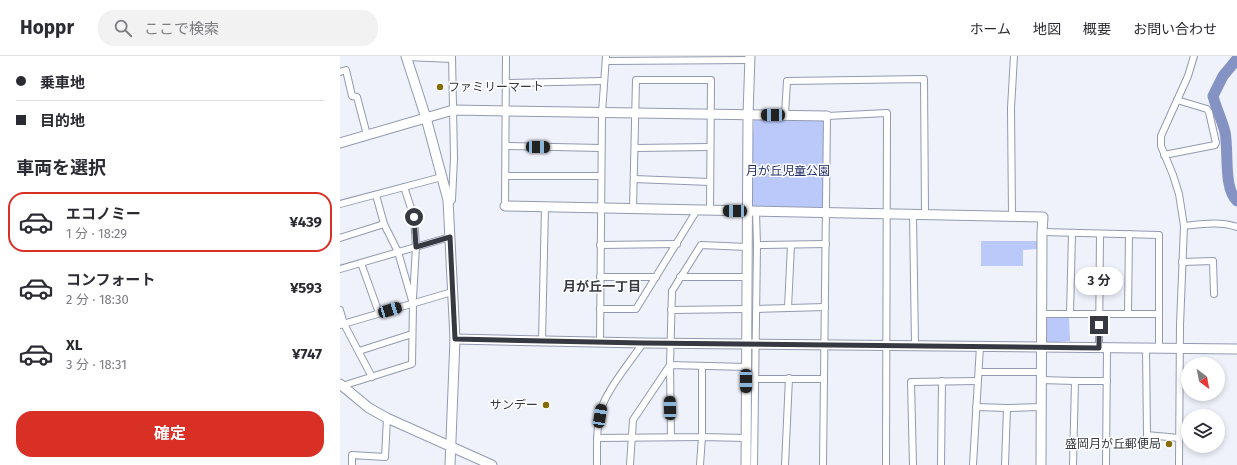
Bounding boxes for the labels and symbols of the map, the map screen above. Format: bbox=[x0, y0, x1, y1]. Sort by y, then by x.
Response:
place label: ファミリーマート bbox=[448, 80, 544, 94]
marker: ファミリーマート bbox=[435, 82, 445, 92]
car bbox=[761, 109, 785, 121]
car bbox=[526, 141, 550, 153]
park label: 月が丘児童公園 bbox=[746, 164, 830, 178]
car bbox=[723, 205, 747, 217]
route start bbox=[405, 208, 423, 226]
callout: 3 分 bbox=[1075, 267, 1123, 295]
district label: 月が丘一丁目 bbox=[563, 279, 641, 294]
car bbox=[377, 301, 403, 319]
route end bbox=[1090, 316, 1108, 334]
north arrow bbox=[1181, 357, 1225, 401]
car bbox=[740, 369, 752, 393]
car bbox=[664, 396, 676, 420]
place label: サンデー bbox=[490, 398, 538, 412]
marker: サンデー bbox=[541, 400, 551, 410]
car bbox=[592, 403, 608, 429]
place label: 盛岡月が丘郵便局 bbox=[1065, 437, 1161, 451]
marker: 盛岡月が丘郵便局 bbox=[1164, 439, 1174, 449]

